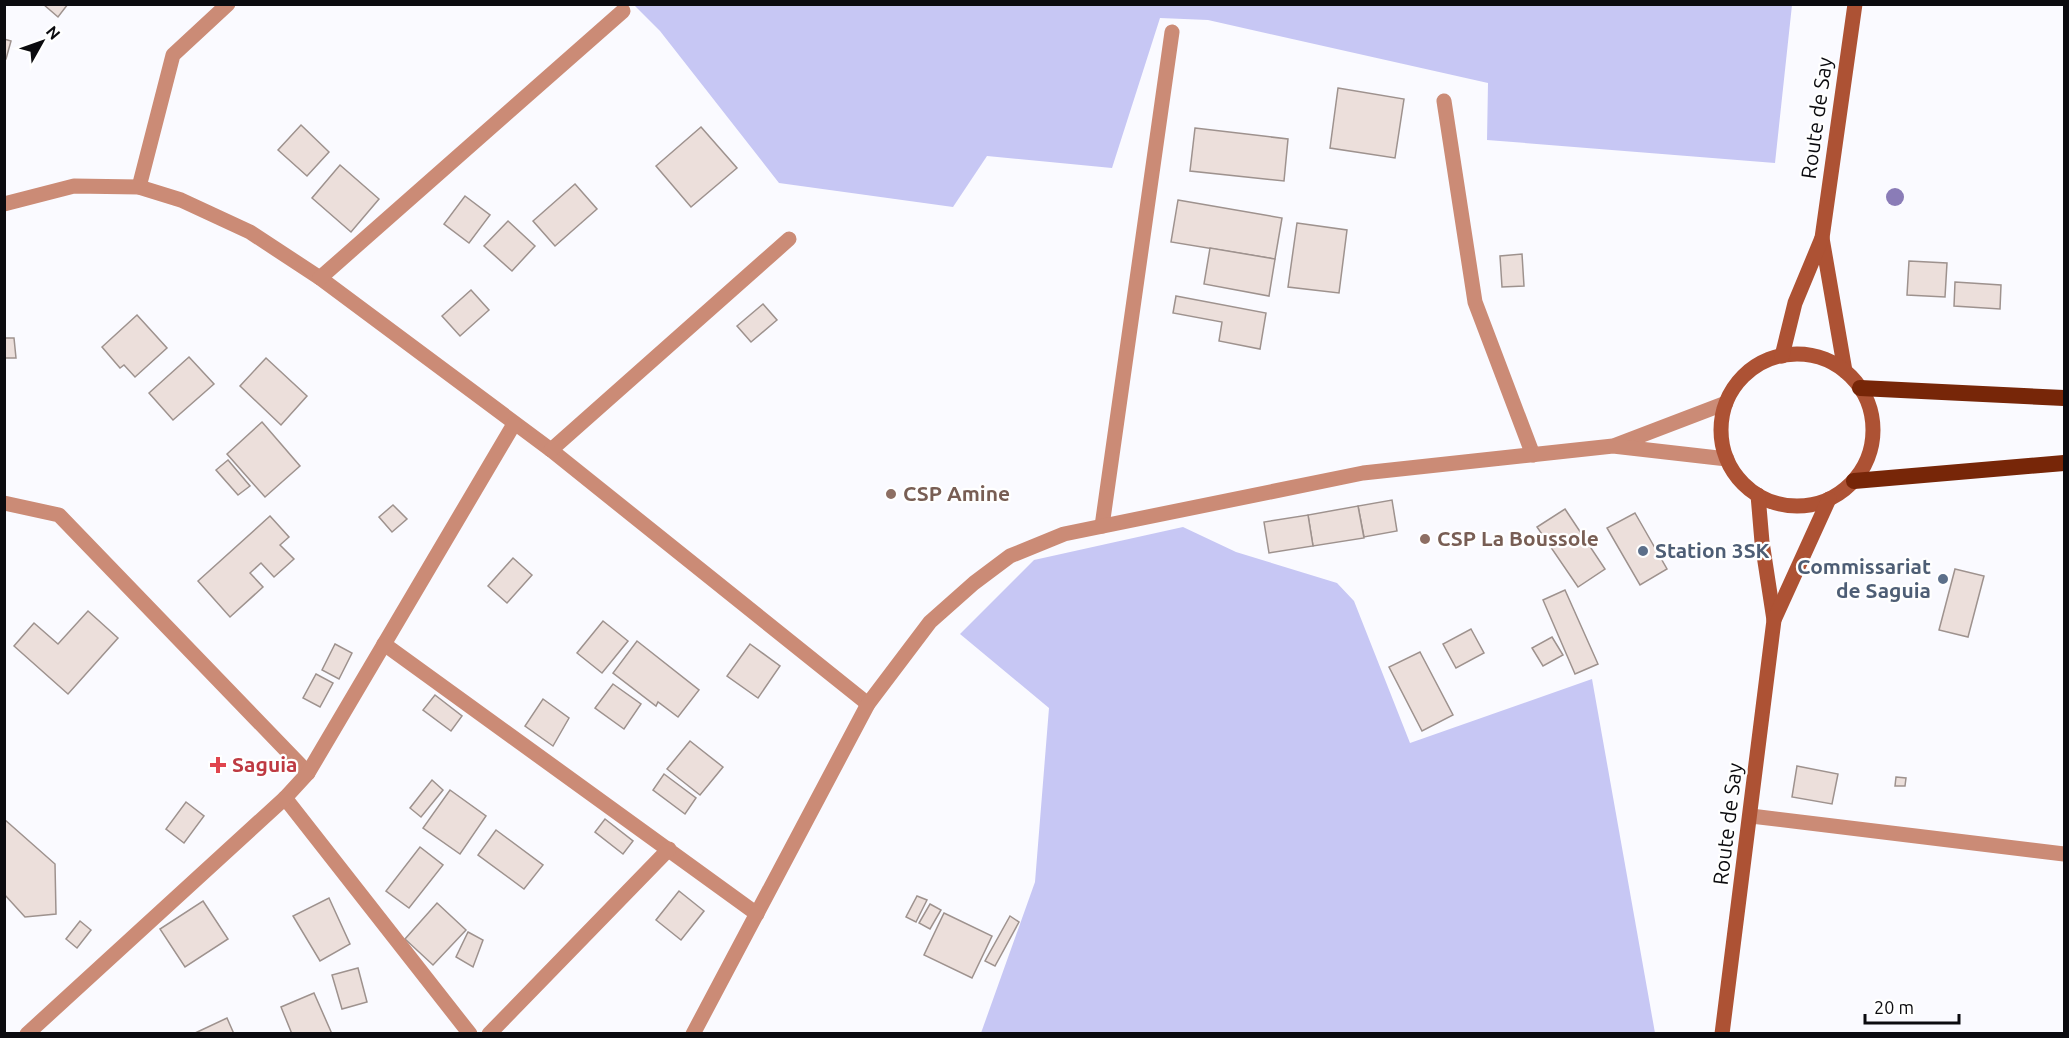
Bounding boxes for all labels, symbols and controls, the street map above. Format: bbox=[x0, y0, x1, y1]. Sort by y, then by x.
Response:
north arrow bbox=[12, 12, 72, 72]
text: N bbox=[43, 22, 64, 43]
street label: Route de Say bbox=[1796, 56, 1836, 180]
place label: CSP Amine bbox=[903, 481, 1010, 505]
marker: CSP Amine bbox=[884, 487, 898, 501]
place label: CSP La Boussole bbox=[1437, 526, 1599, 550]
marker: CSP La Boussole bbox=[1418, 532, 1432, 546]
place label: Station 3SK bbox=[1655, 538, 1770, 562]
marker: Station 3SK bbox=[1636, 544, 1650, 558]
place label: Commissariat de Saguia bbox=[1797, 554, 1931, 602]
marker: Commissariat de Saguia bbox=[1936, 572, 1950, 586]
place label: Saguia bbox=[232, 752, 297, 776]
marker: Saguia bbox=[209, 756, 227, 774]
street label: Route de Say bbox=[1708, 762, 1746, 886]
scale bar bbox=[1865, 987, 1960, 1025]
text: 20 m bbox=[1874, 997, 1914, 1017]

